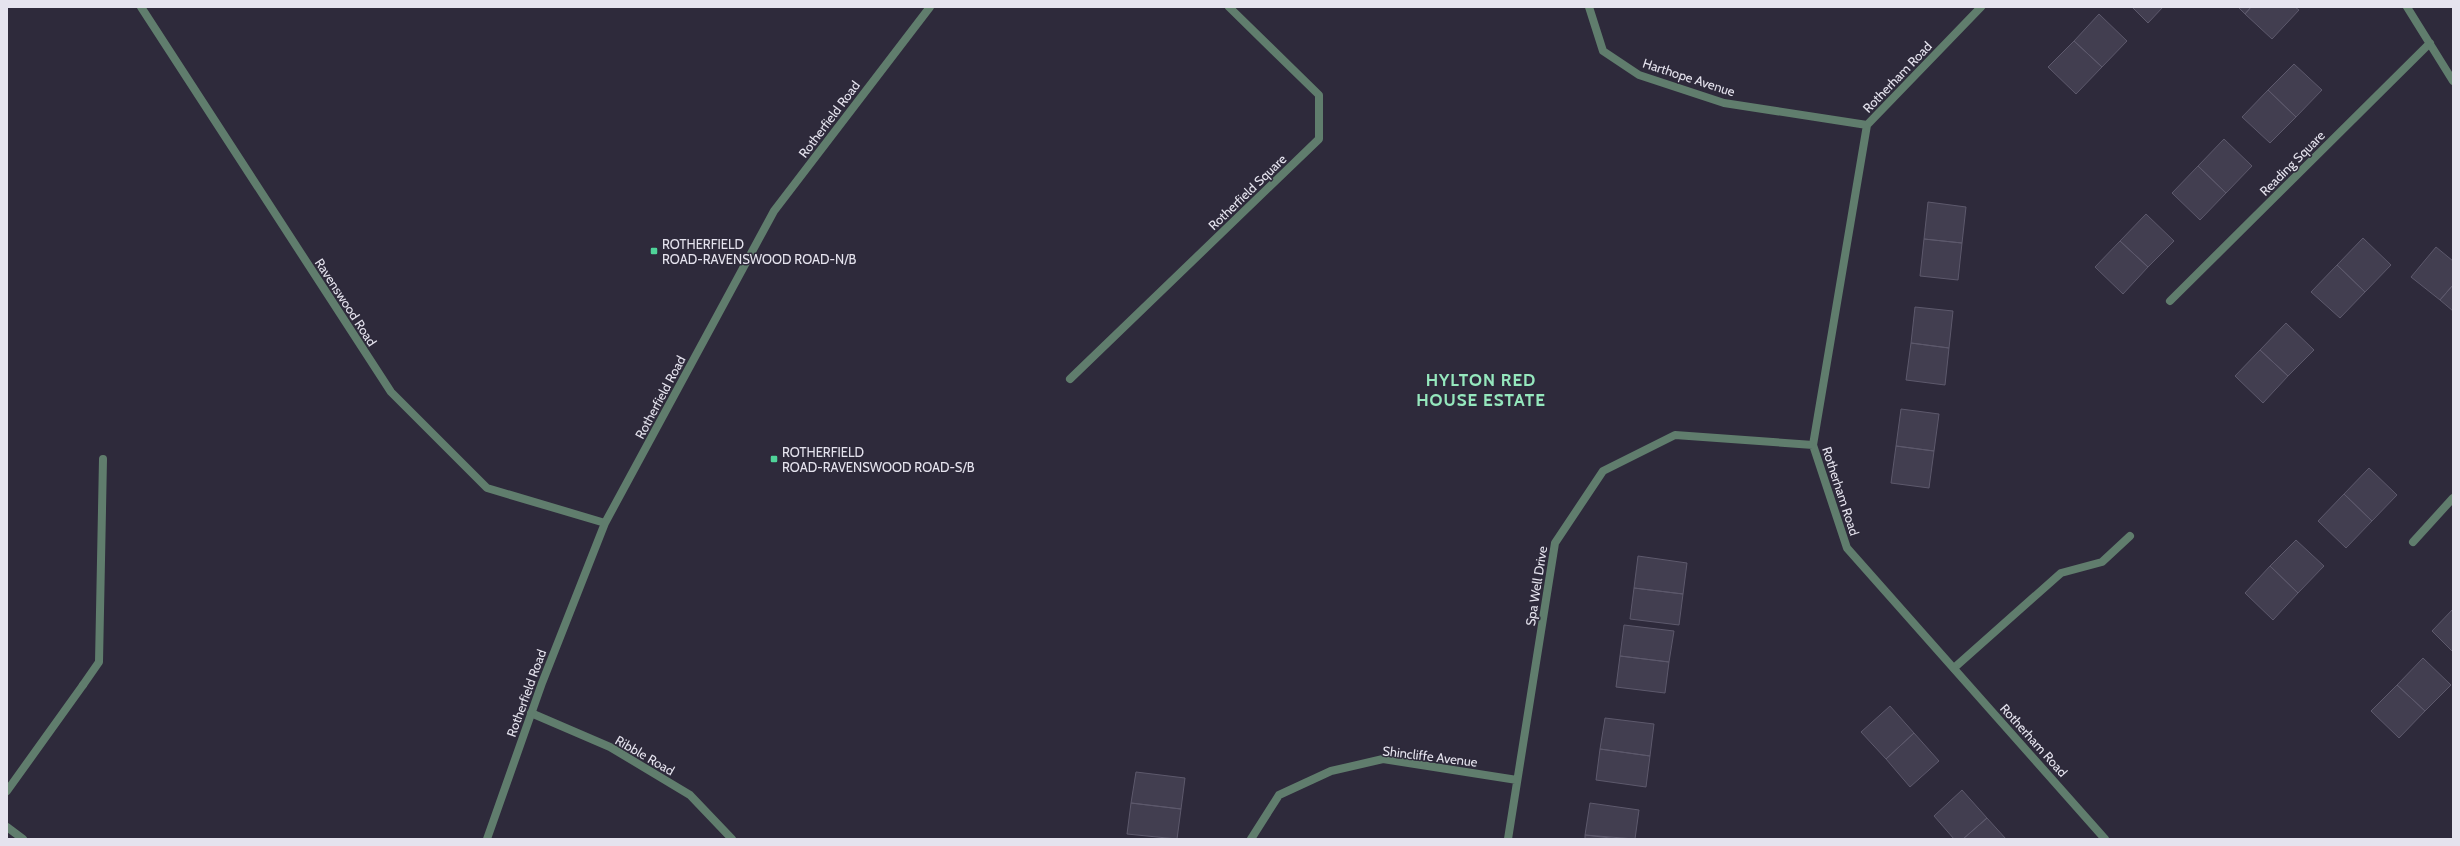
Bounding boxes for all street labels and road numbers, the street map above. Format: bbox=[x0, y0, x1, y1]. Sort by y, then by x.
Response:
street label: Rotherham Road bbox=[1859, 38, 1935, 116]
street label: Harthope Avenue bbox=[1641, 55, 1737, 100]
street label: Rotherfield Road bbox=[795, 77, 863, 161]
street label: Reading Square bbox=[2256, 127, 2328, 199]
street label: Rotherfield Square bbox=[1205, 151, 1290, 233]
street label: Ravenswood Road bbox=[312, 255, 380, 349]
street label: Rotherfield Road bbox=[631, 353, 689, 441]
street label: Rotherham Road bbox=[1819, 444, 1863, 538]
street label: Spa Well Drive bbox=[1522, 545, 1550, 627]
street label: Rotherfield Road bbox=[503, 647, 549, 739]
street label: Rotherham Road bbox=[1997, 700, 2071, 780]
street label: Ribble Road bbox=[613, 732, 677, 778]
street label: Shincliffe Avenue bbox=[1382, 742, 1479, 770]

